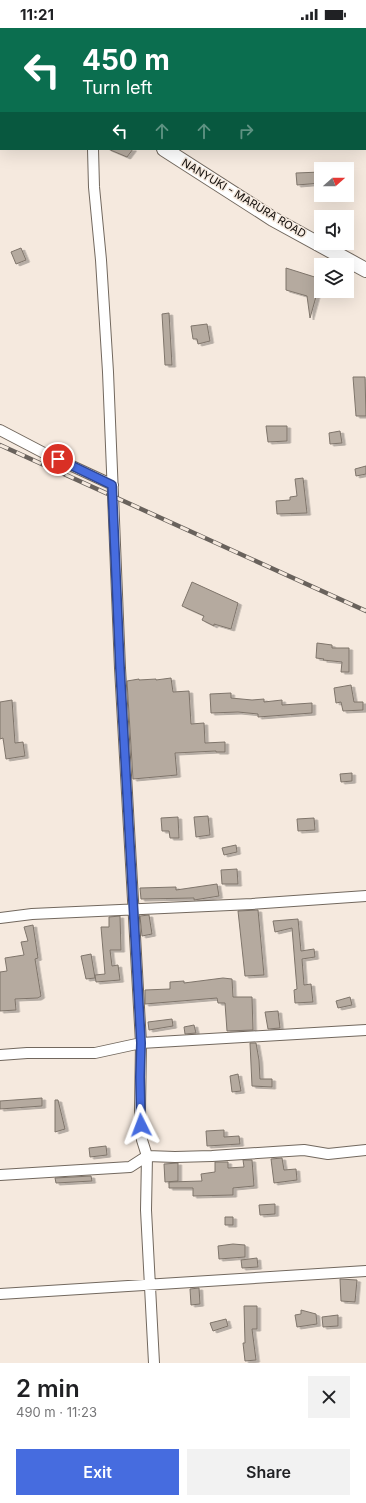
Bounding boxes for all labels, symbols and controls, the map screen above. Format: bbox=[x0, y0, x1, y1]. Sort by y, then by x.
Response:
text: 11:21 bbox=[20, 5, 54, 24]
text: 450 m bbox=[82, 43, 170, 77]
icon: left bbox=[16, 44, 68, 96]
text: Turn left bbox=[82, 77, 152, 98]
icon: left bbox=[109, 120, 131, 142]
icon: ahead bbox=[151, 120, 173, 142]
icon: ahead bbox=[193, 120, 215, 142]
icon: right bbox=[235, 120, 257, 142]
street label: NANYUKI - MARURA ROAD bbox=[179, 155, 309, 241]
north arrow bbox=[314, 162, 354, 202]
map controls bbox=[314, 162, 354, 298]
button: sound bbox=[314, 210, 354, 250]
button: layers bbox=[314, 258, 354, 298]
pin bbox=[41, 442, 75, 476]
icon: arrive bbox=[47, 448, 69, 470]
position arrow bbox=[120, 1104, 162, 1146]
text: 2 min bbox=[16, 1374, 80, 1403]
button: close bbox=[308, 1376, 350, 1418]
text: 490 m · 11:23 bbox=[16, 1404, 97, 1420]
button: Exit bbox=[16, 1449, 179, 1495]
button: Share bbox=[187, 1449, 350, 1495]

